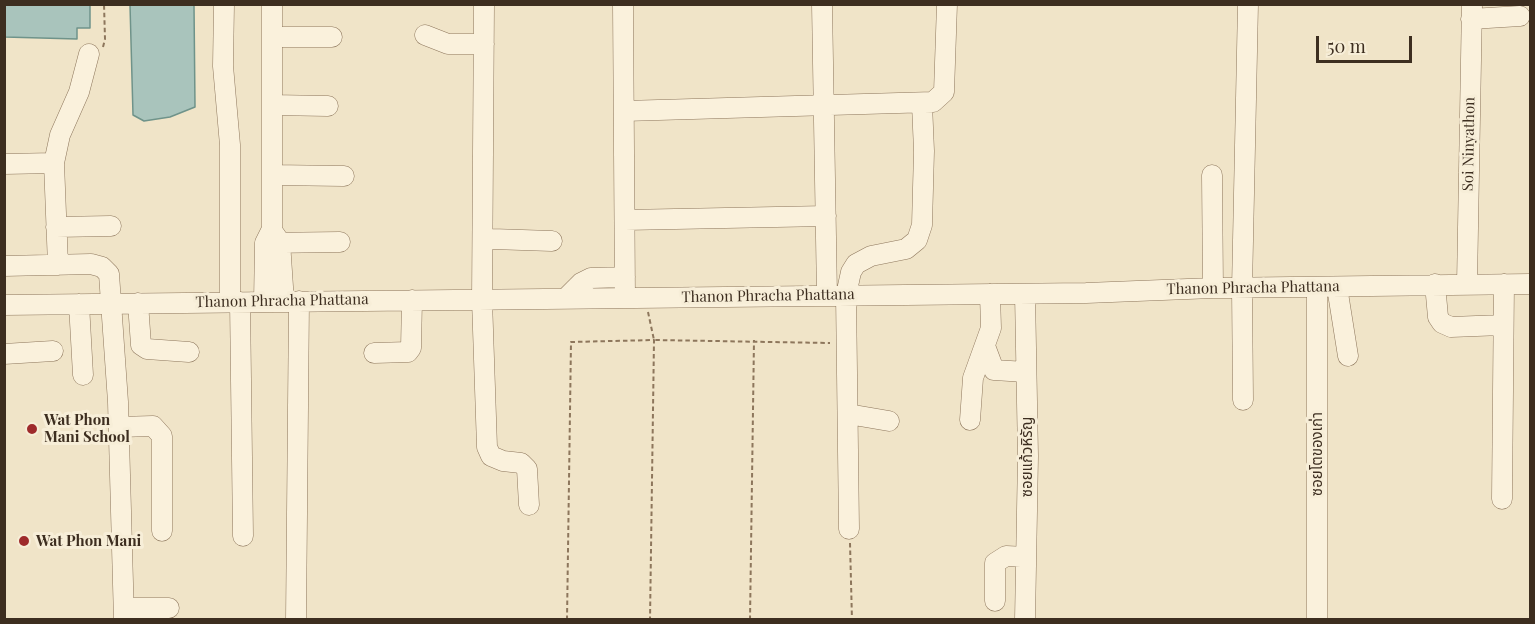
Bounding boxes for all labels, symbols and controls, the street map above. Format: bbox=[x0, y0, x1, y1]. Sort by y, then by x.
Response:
scale bar bbox=[1319, 24, 1415, 62]
text: 50 m bbox=[1327, 34, 1366, 58]
street label: Soi Ninyathon bbox=[1459, 97, 1479, 191]
street label: Thanon Phracha Phattana bbox=[1166, 277, 1340, 299]
street label: Thanon Phracha Phattana bbox=[681, 285, 855, 307]
street label: Thanon Phracha Phattana bbox=[195, 290, 369, 312]
place label: Wat Phon Mani School bbox=[44, 411, 130, 446]
street label: ซอยโตของเก่า bbox=[1308, 412, 1326, 496]
street label: ซอยแก้วหิรัญ bbox=[1018, 417, 1036, 497]
marker: Wat Phon Mani School bbox=[25, 422, 39, 436]
place label: Wat Phon Mani bbox=[36, 532, 141, 550]
marker: Wat Phon Mani bbox=[17, 534, 31, 548]

